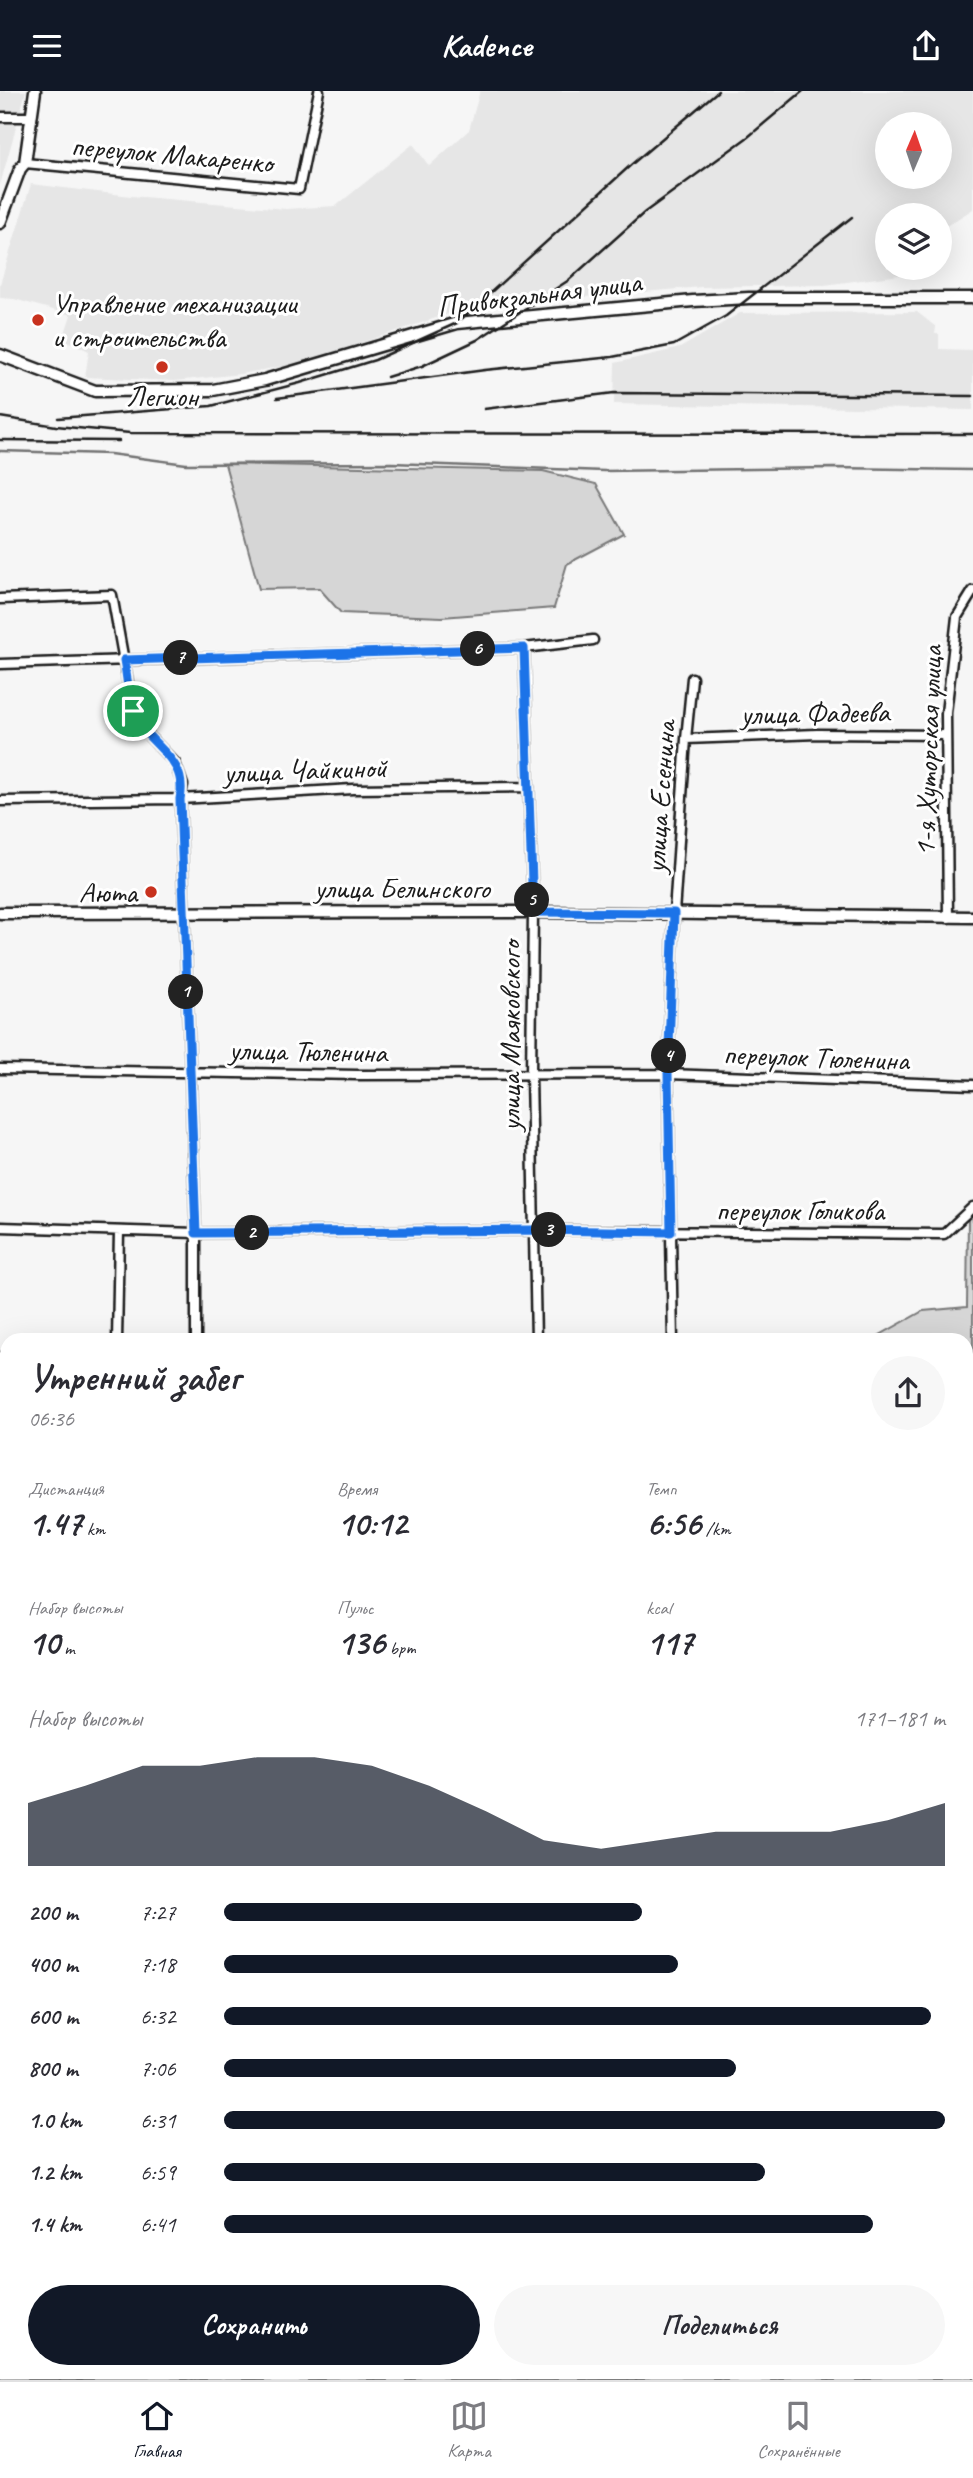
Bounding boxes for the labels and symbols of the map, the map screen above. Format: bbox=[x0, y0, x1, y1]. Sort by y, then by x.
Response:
north arrow bbox=[875, 112, 952, 189]
street label: переулок Макаренко bbox=[70, 126, 278, 182]
street label: Привокзальная улица bbox=[435, 262, 645, 325]
place label: Управление механизации и строительства bbox=[52, 284, 299, 356]
marker: Управление механизации и строительства bbox=[30, 312, 46, 328]
marker: Легион bbox=[154, 359, 170, 375]
place label: Легион bbox=[126, 377, 200, 415]
pin: 6 bbox=[461, 631, 496, 667]
pin: 7 bbox=[164, 641, 198, 675]
street label: 1-я Хуторская улица bbox=[905, 643, 951, 857]
pin bbox=[103, 681, 163, 741]
street label: улица Фадеева bbox=[738, 693, 892, 733]
street label: улица Есенина bbox=[636, 717, 684, 876]
street label: улица Чайкиной bbox=[221, 748, 389, 792]
street label: улица Белинского bbox=[312, 869, 491, 907]
place label: Аюта bbox=[79, 873, 139, 911]
pin: 5 bbox=[514, 883, 550, 917]
marker: Аюта bbox=[143, 884, 159, 900]
street label: улица Маяковского bbox=[491, 937, 529, 1133]
pin: 1 bbox=[168, 975, 204, 1009]
street label: улица Тюленина bbox=[227, 1031, 389, 1071]
street label: переулок Тюленина bbox=[722, 1035, 911, 1079]
pin: 4 bbox=[652, 1039, 686, 1073]
street label: переулок Голикова bbox=[716, 1191, 886, 1229]
pin: 3 bbox=[532, 1213, 566, 1247]
pin: 2 bbox=[234, 1215, 270, 1251]

